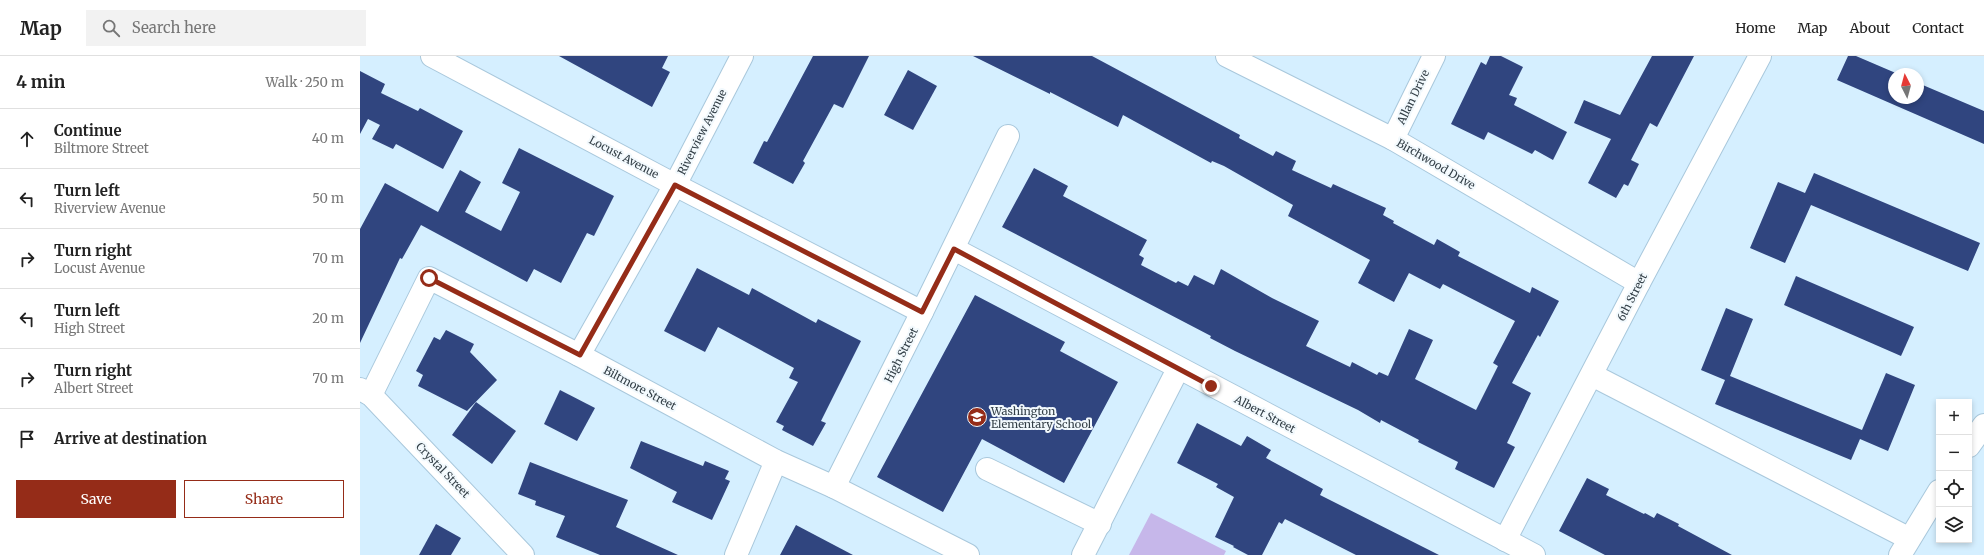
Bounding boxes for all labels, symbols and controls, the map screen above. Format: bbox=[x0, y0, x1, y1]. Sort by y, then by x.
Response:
search box bbox=[86, 10, 366, 46]
text: Map bbox=[20, 16, 62, 40]
icon: search bbox=[100, 17, 122, 39]
text: Search here bbox=[132, 18, 216, 37]
text: Home bbox=[1735, 19, 1776, 37]
text: Map bbox=[1798, 19, 1827, 37]
text: About bbox=[1849, 19, 1890, 37]
text: Contact bbox=[1912, 19, 1964, 37]
street label: Allan Drive bbox=[1393, 67, 1432, 128]
north arrow bbox=[1888, 68, 1924, 104]
text: 4 min bbox=[16, 71, 65, 93]
text: Walk · 250 m bbox=[266, 74, 344, 91]
street label: Riverview Avenue bbox=[674, 87, 730, 177]
text: Continue bbox=[54, 121, 122, 140]
icon: ahead bbox=[16, 128, 38, 150]
text: 40 m bbox=[312, 130, 344, 147]
street label: Locust Avenue bbox=[587, 133, 661, 181]
street label: Birchwood Drive bbox=[1394, 136, 1478, 192]
text: Biltmore Street bbox=[54, 140, 149, 157]
text: Turn left bbox=[54, 181, 120, 200]
icon: left bbox=[16, 188, 38, 210]
text: 50 m bbox=[312, 190, 344, 207]
text: Riverview Avenue bbox=[54, 200, 165, 217]
text: Turn right bbox=[54, 241, 132, 260]
icon: right bbox=[16, 248, 38, 270]
text: 70 m bbox=[313, 250, 344, 267]
text: Locust Avenue bbox=[54, 260, 145, 277]
route start bbox=[420, 269, 438, 287]
street label: 6th Street bbox=[1614, 270, 1650, 323]
text: Turn left bbox=[54, 301, 120, 320]
icon: left bbox=[16, 308, 38, 330]
text: 20 m bbox=[312, 310, 344, 327]
text: High Street bbox=[54, 320, 125, 337]
street label: High Street bbox=[881, 324, 921, 385]
text: Turn right bbox=[54, 361, 132, 380]
street label: Biltmore Street bbox=[601, 363, 679, 413]
icon: right bbox=[16, 368, 38, 390]
text: 70 m bbox=[313, 370, 344, 387]
route end bbox=[1202, 377, 1220, 395]
text: Albert Street bbox=[54, 380, 133, 397]
street label: Albert Street bbox=[1231, 392, 1299, 436]
map controls bbox=[1936, 399, 1972, 543]
button: + bbox=[1936, 399, 1972, 435]
place label: Washington Elementary School bbox=[990, 404, 1092, 431]
school or university icon: Washington Elementary School bbox=[966, 406, 988, 428]
icon: arrive bbox=[16, 428, 38, 450]
text: Arrive at destination bbox=[54, 429, 207, 448]
button: − bbox=[1936, 435, 1972, 471]
street label: Crystal Street bbox=[413, 439, 473, 501]
button: locate bbox=[1936, 471, 1972, 507]
button: Save bbox=[16, 480, 176, 518]
button: Share bbox=[184, 480, 344, 518]
button: layers bbox=[1936, 507, 1972, 543]

